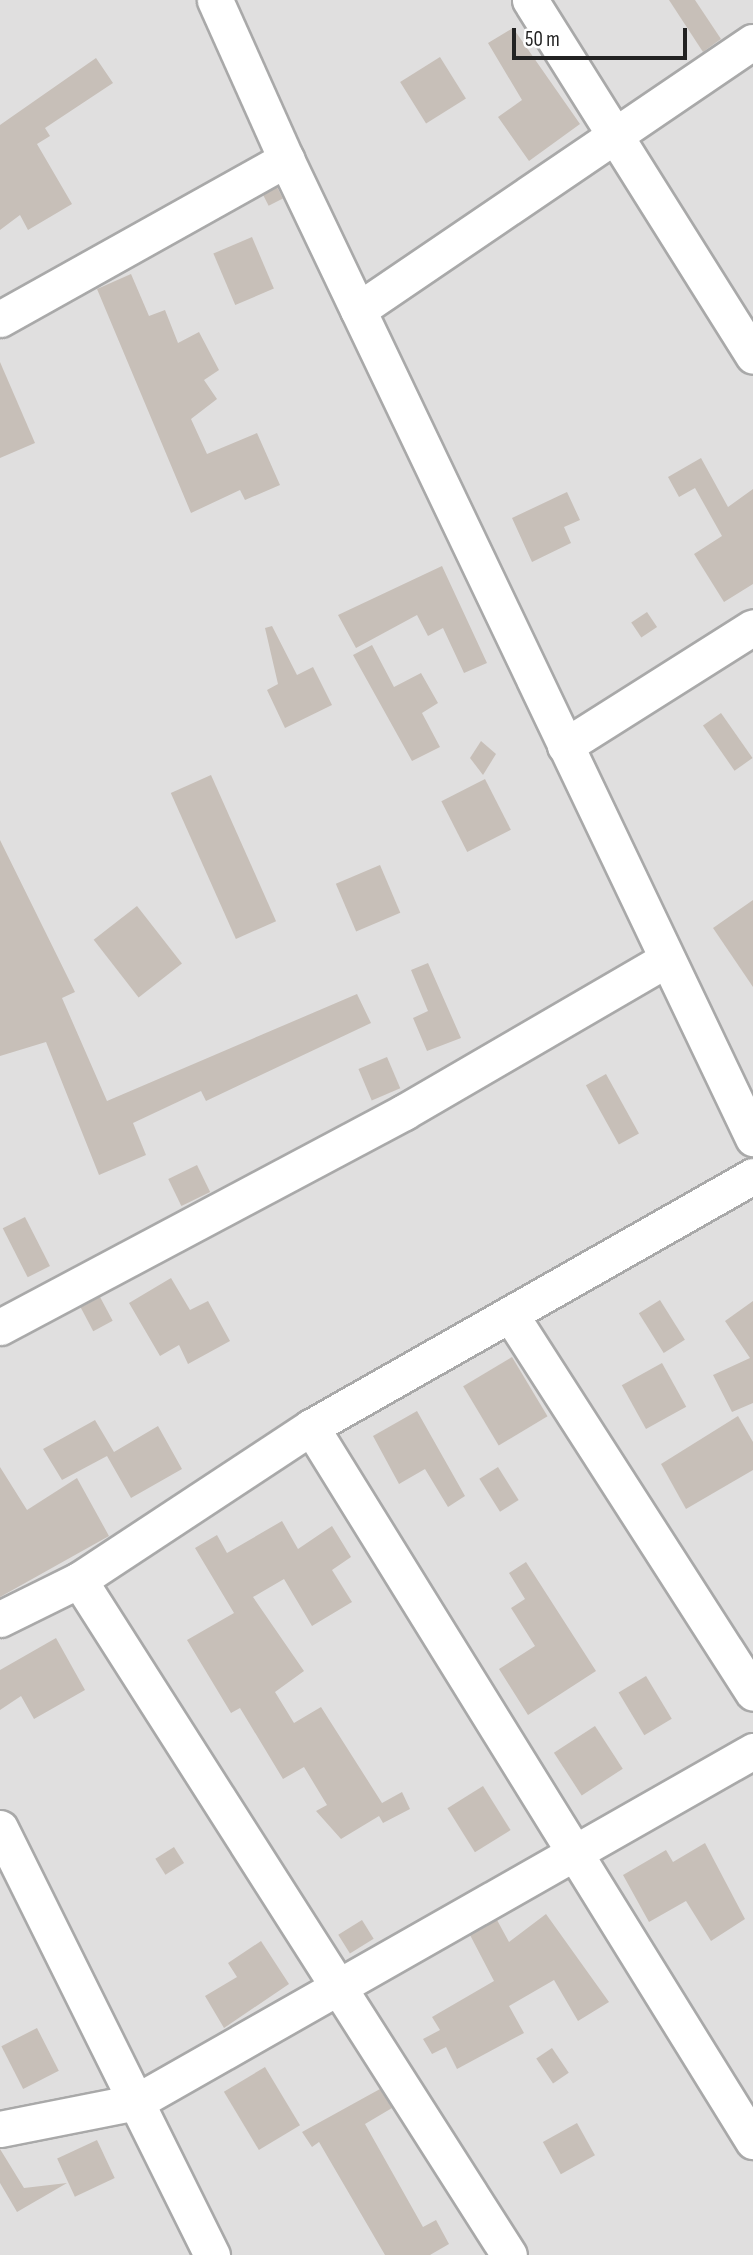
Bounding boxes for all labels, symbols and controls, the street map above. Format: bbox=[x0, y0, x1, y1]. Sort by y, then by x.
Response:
scale bar bbox=[515, 14, 690, 58]
text: 50 m bbox=[525, 27, 560, 52]

